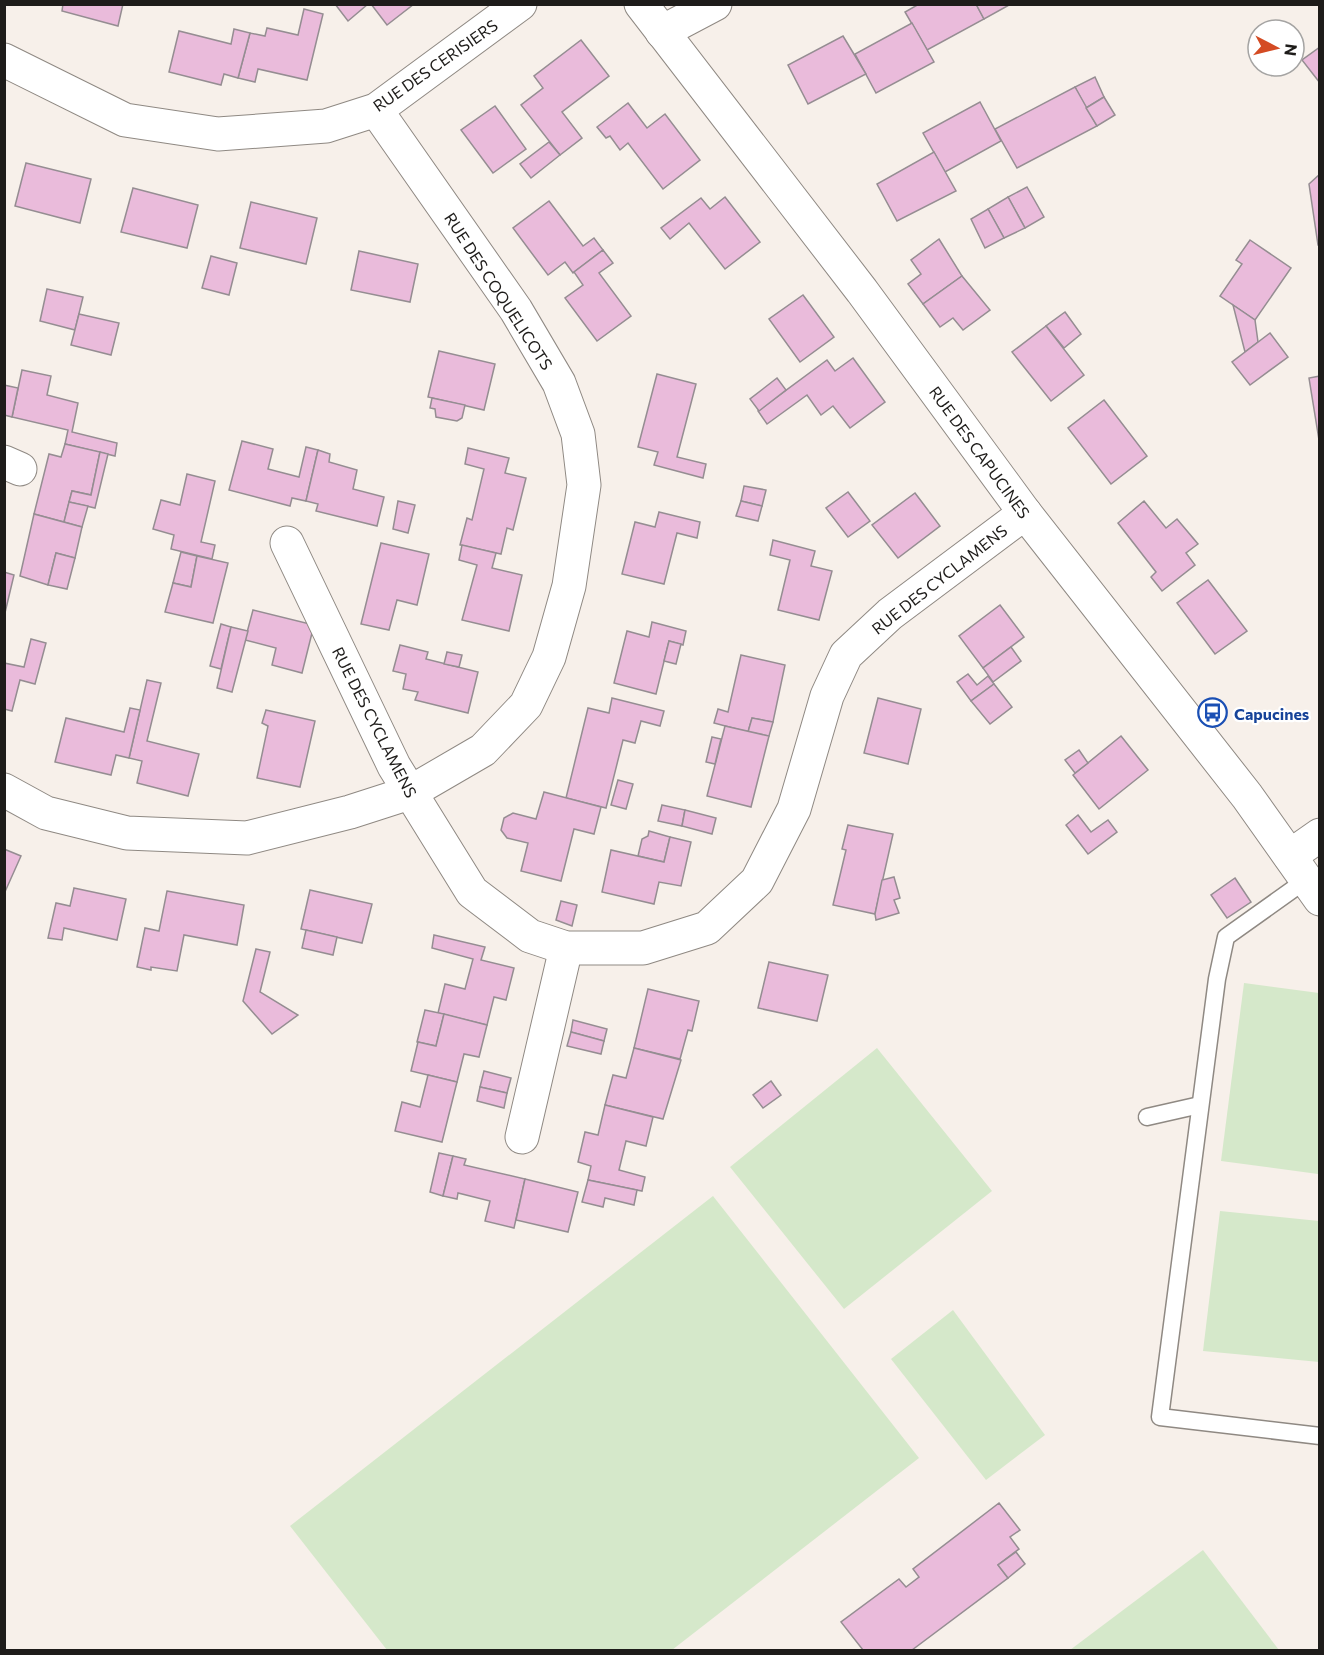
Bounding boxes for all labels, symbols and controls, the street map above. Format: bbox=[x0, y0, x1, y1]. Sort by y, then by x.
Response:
street label: RUE DES CERISIERS bbox=[369, 15, 501, 115]
north arrow bbox=[1246, 18, 1306, 78]
text: N bbox=[1281, 43, 1302, 57]
street label: RUE DES COQUELICOTS bbox=[441, 209, 557, 373]
street label: RUE DES CAPUCINES bbox=[926, 382, 1034, 522]
street label: RUE DES CYCLAMENS bbox=[868, 520, 1010, 638]
street label: RUE DES CYCLAMENS bbox=[329, 643, 421, 801]
bus stop icon: Capucines bbox=[1197, 697, 1229, 729]
place label: Capucines bbox=[1234, 704, 1309, 723]

